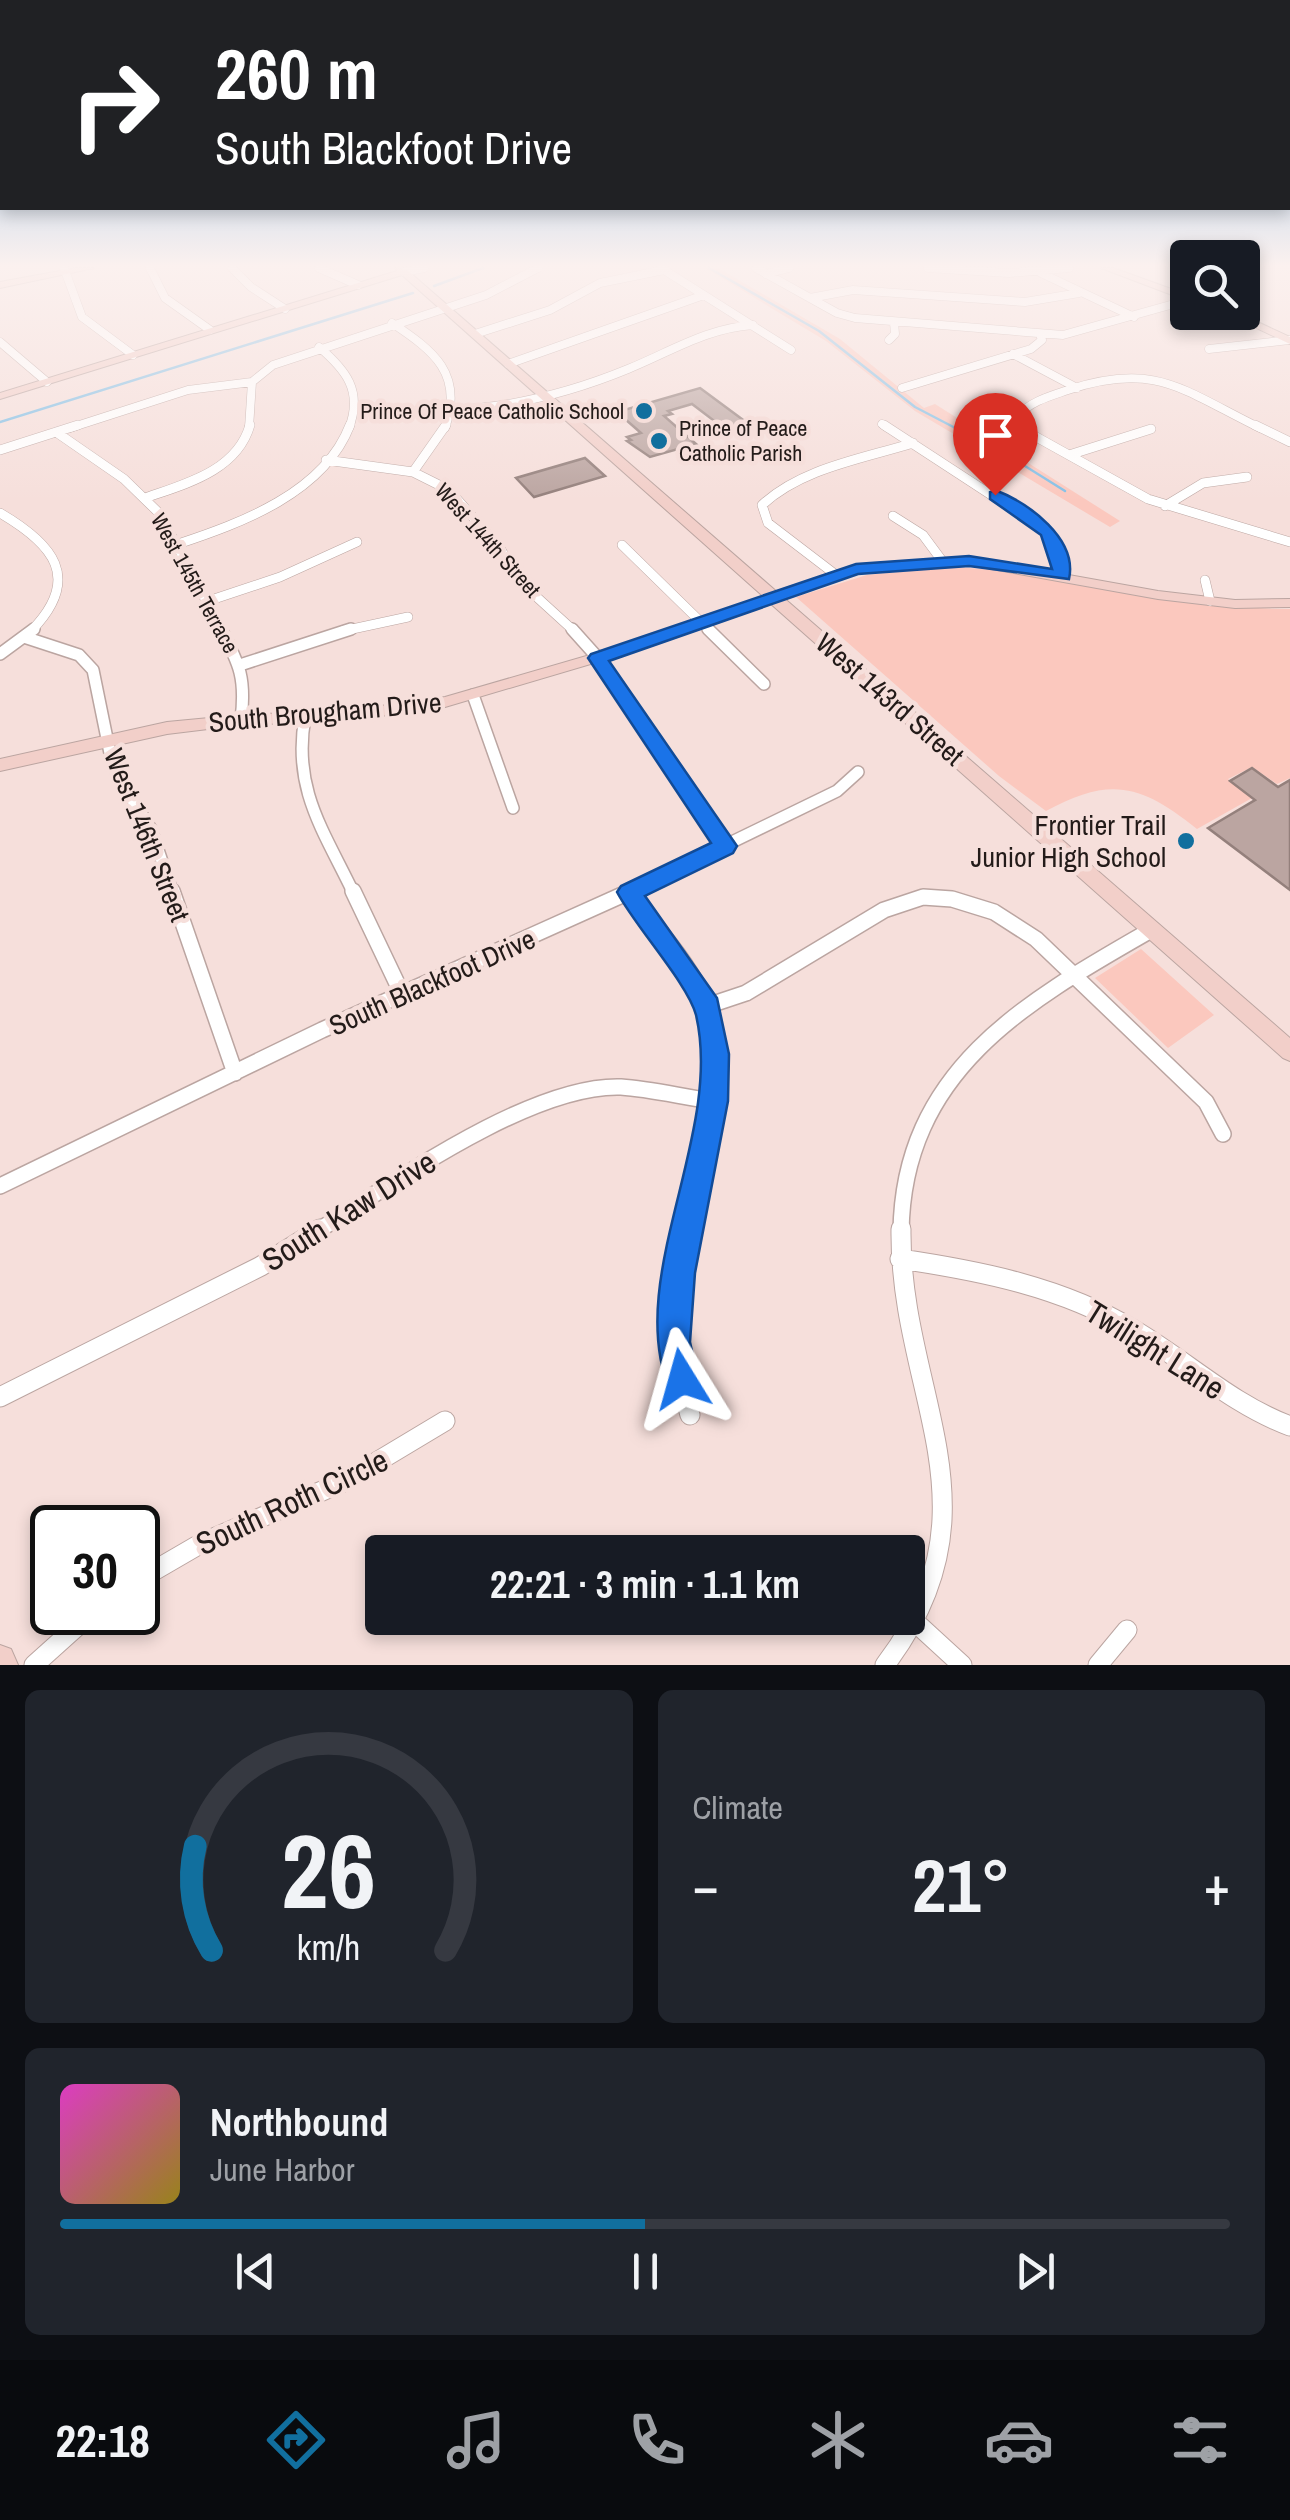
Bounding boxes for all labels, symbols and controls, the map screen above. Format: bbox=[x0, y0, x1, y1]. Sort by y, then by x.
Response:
text: 260 m bbox=[215, 27, 378, 121]
icon: right bbox=[50, 40, 180, 170]
text: South Blackfoot Drive bbox=[215, 117, 572, 178]
map controls bbox=[1170, 240, 1260, 330]
button: search bbox=[1170, 240, 1260, 330]
pin bbox=[953, 393, 1038, 496]
place label: Prince Of Peace Catholic School bbox=[360, 396, 624, 426]
marker: Prince Of Peace Catholic School bbox=[633, 400, 655, 422]
icon: arrive bbox=[968, 408, 1023, 463]
place label: Prince of Peace Catholic Parish bbox=[679, 413, 807, 468]
marker: Prince of Peace Catholic Parish bbox=[648, 430, 670, 452]
street label: West 144th Street bbox=[429, 476, 547, 604]
street label: West 145th Terrace bbox=[144, 508, 246, 658]
street label: West 143rd Street bbox=[808, 624, 972, 774]
street label: South Brougham Drive bbox=[207, 683, 443, 741]
street label: West 146th Street bbox=[95, 743, 199, 927]
place label: Frontier Trail Junior High School bbox=[971, 806, 1166, 876]
marker: Frontier Trail Junior High School bbox=[1175, 830, 1197, 852]
street label: South Blackfoot Drive bbox=[323, 919, 541, 1045]
street label: South Kaw Drive bbox=[254, 1140, 444, 1281]
street label: Twilight Lane bbox=[1078, 1290, 1233, 1409]
position arrow bbox=[630, 1327, 734, 1431]
street label: South Roth Circle bbox=[189, 1438, 395, 1565]
speed limit sign: 30 bbox=[30, 1505, 160, 1635]
text: 22:21 · 3 min · 1.1 km bbox=[490, 1559, 800, 1610]
text: Climate bbox=[693, 1786, 783, 1829]
text: 26 bbox=[281, 1800, 376, 1940]
text: 21° bbox=[912, 1834, 1010, 1935]
text: − bbox=[693, 1848, 719, 1922]
text: + bbox=[1204, 1848, 1230, 1922]
text: km/h bbox=[297, 1923, 361, 1971]
text: Northbound bbox=[210, 2097, 388, 2148]
text: June Harbor bbox=[210, 2148, 354, 2191]
icon: previous bbox=[228, 2244, 283, 2299]
icon: pause bbox=[618, 2244, 673, 2299]
icon: next bbox=[1008, 2244, 1063, 2299]
icon: directions bbox=[261, 2405, 331, 2475]
icon: music bbox=[441, 2405, 511, 2475]
icon: phone bbox=[622, 2405, 692, 2475]
icon: climate bbox=[803, 2405, 873, 2475]
icon: car bbox=[984, 2405, 1054, 2475]
icon: filters bbox=[1165, 2405, 1235, 2475]
text: 22:18 bbox=[55, 2410, 150, 2471]

